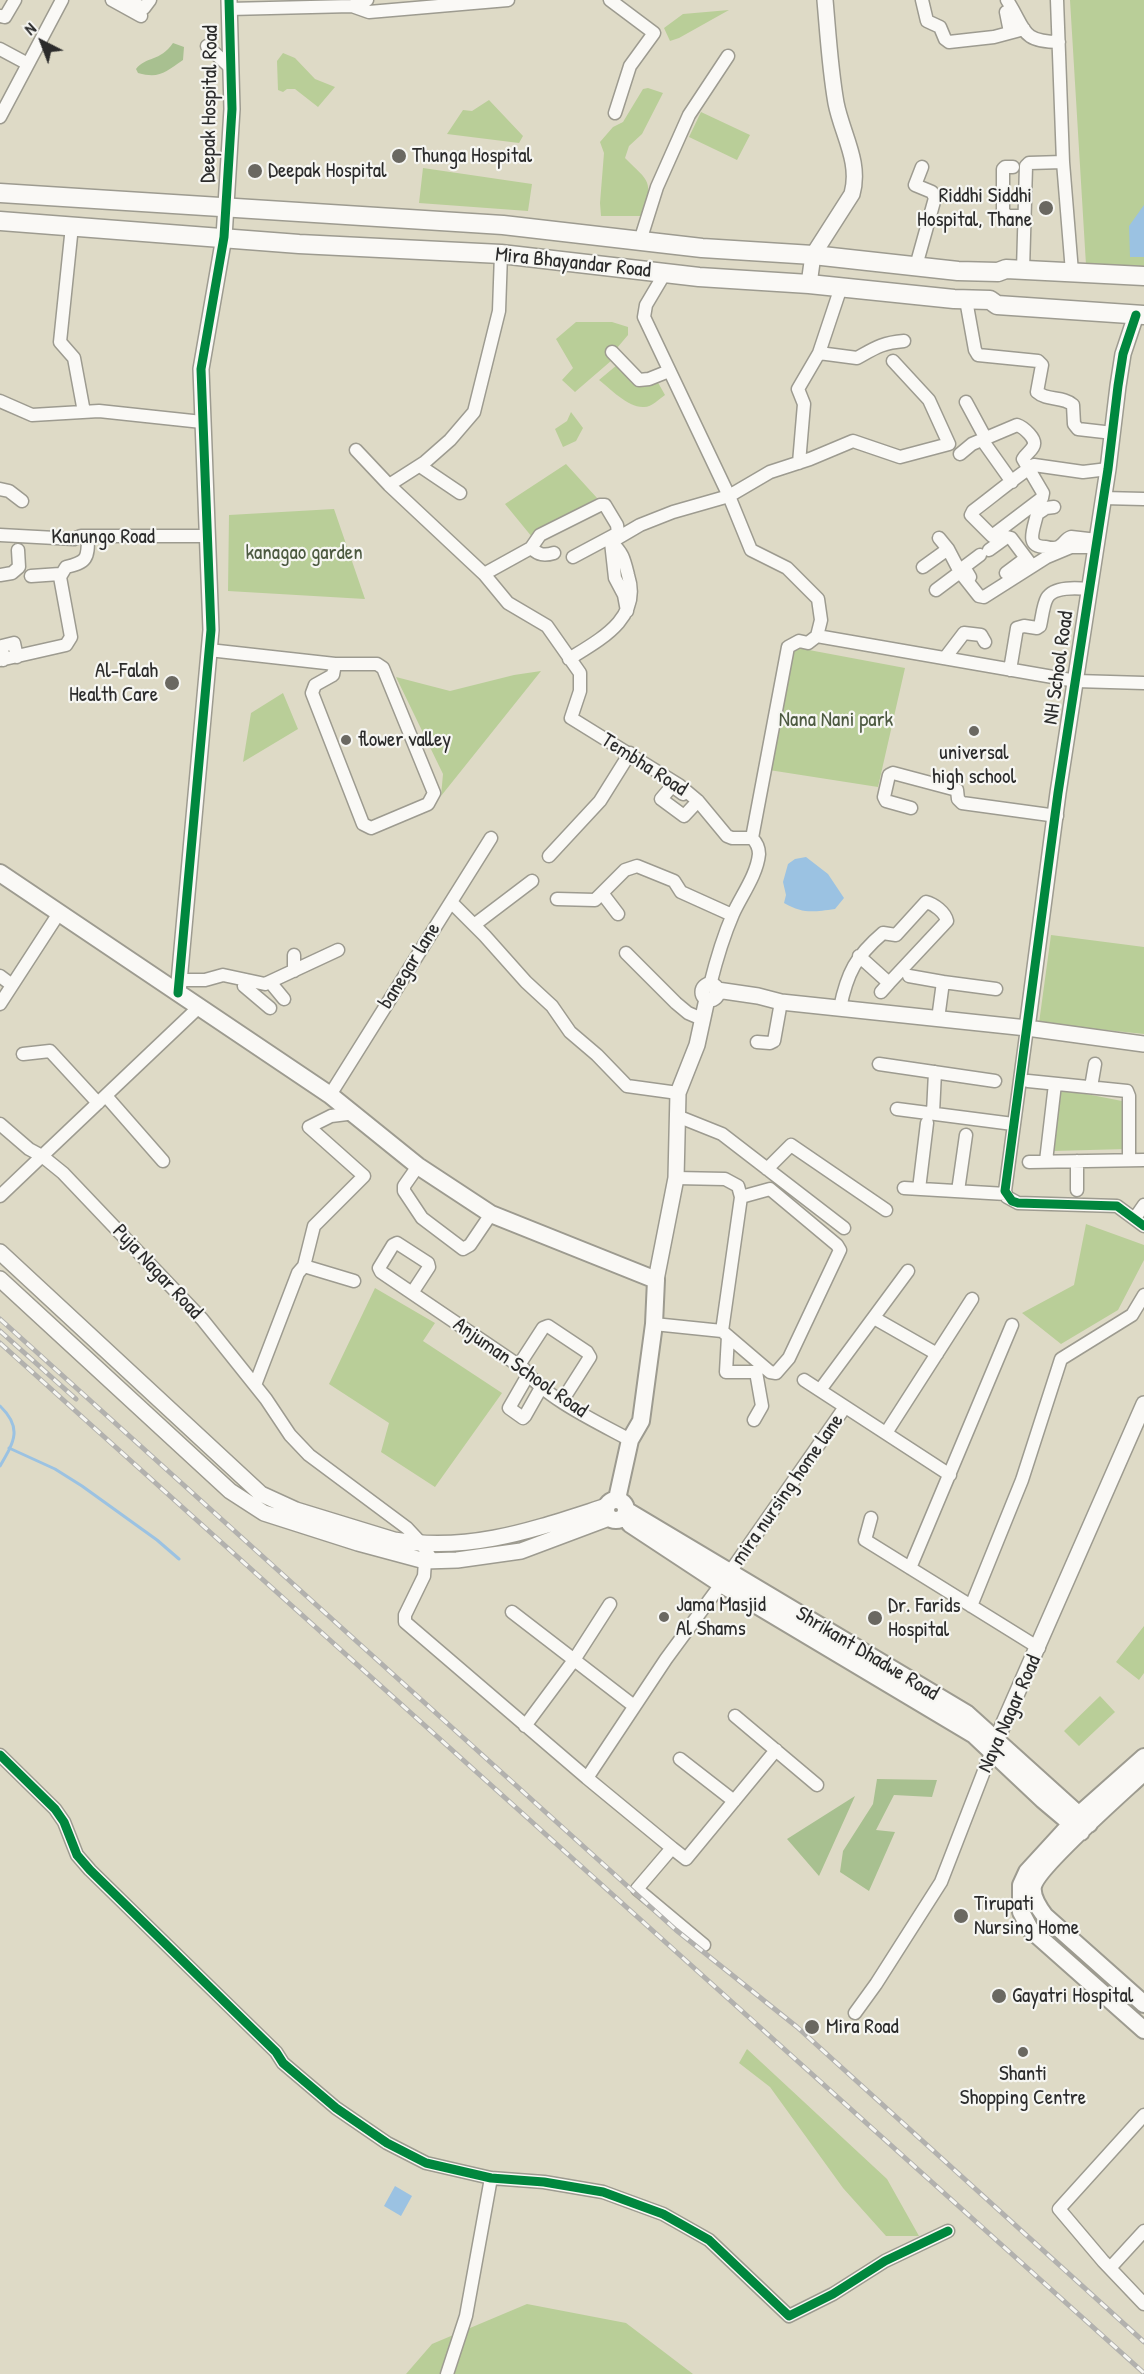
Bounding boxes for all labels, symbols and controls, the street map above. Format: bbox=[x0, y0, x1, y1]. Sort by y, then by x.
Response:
north arrow bbox=[12, 12, 72, 72]
text: N bbox=[19, 18, 40, 40]
street label: Deepak Hospital Road bbox=[196, 25, 224, 183]
place label: Thunga Hospital bbox=[412, 143, 532, 169]
marker: Thunga Hospital bbox=[390, 147, 408, 165]
place label: Deepak Hospital bbox=[268, 158, 387, 184]
marker: Deepak Hospital bbox=[246, 162, 264, 180]
place label: Riddhi Siddhi Hospital, Thane bbox=[917, 183, 1032, 233]
marker: Riddhi Siddhi Hospital, Thane bbox=[1037, 199, 1055, 217]
street label: Mira Bhayandar Road bbox=[494, 242, 652, 284]
street label: Kanungo Road bbox=[51, 524, 155, 550]
park label: kanagao garden bbox=[245, 540, 363, 566]
street label: NH School Road bbox=[1039, 610, 1079, 726]
place label: Al-Falah Health Care bbox=[69, 658, 158, 708]
marker: Al-Falah Health Care bbox=[163, 674, 181, 692]
park label: Nana Nani park bbox=[779, 707, 893, 733]
marker: universal high school bbox=[967, 724, 981, 738]
place label: flower valley bbox=[358, 727, 451, 753]
street label: Tembha Road bbox=[596, 728, 692, 802]
marker: flower valley bbox=[339, 733, 353, 747]
place label: universal high school bbox=[932, 740, 1016, 790]
street label: banegar lane bbox=[374, 918, 446, 1014]
street label: Puja Nagar Road bbox=[107, 1219, 207, 1325]
street label: Anjuman School Road bbox=[448, 1312, 592, 1424]
street label: mira nursing home lane bbox=[726, 1409, 850, 1571]
place label: Jama Masjid Al Shams bbox=[676, 1592, 766, 1642]
place label: Dr. Farids Hospital bbox=[888, 1593, 961, 1643]
street label: Shrikant Dhadwe Road bbox=[791, 1601, 943, 1707]
marker: Dr. Farids Hospital bbox=[866, 1609, 884, 1627]
marker: Jama Masjid Al Shams bbox=[657, 1610, 671, 1624]
street label: Naya Nagar Road bbox=[973, 1651, 1047, 1777]
place label: Tirupati Nursing Home bbox=[974, 1891, 1079, 1941]
marker: Tirupati Nursing Home bbox=[952, 1907, 970, 1925]
place label: Gayatri Hospital bbox=[1012, 1983, 1133, 2009]
marker: Gayatri Hospital bbox=[990, 1987, 1008, 2005]
place label: Mira Road bbox=[826, 2014, 899, 2040]
marker: Mira Road bbox=[803, 2018, 821, 2036]
marker: Shanti Shopping Centre bbox=[1016, 2045, 1030, 2059]
place label: Shanti Shopping Centre bbox=[960, 2061, 1086, 2111]

